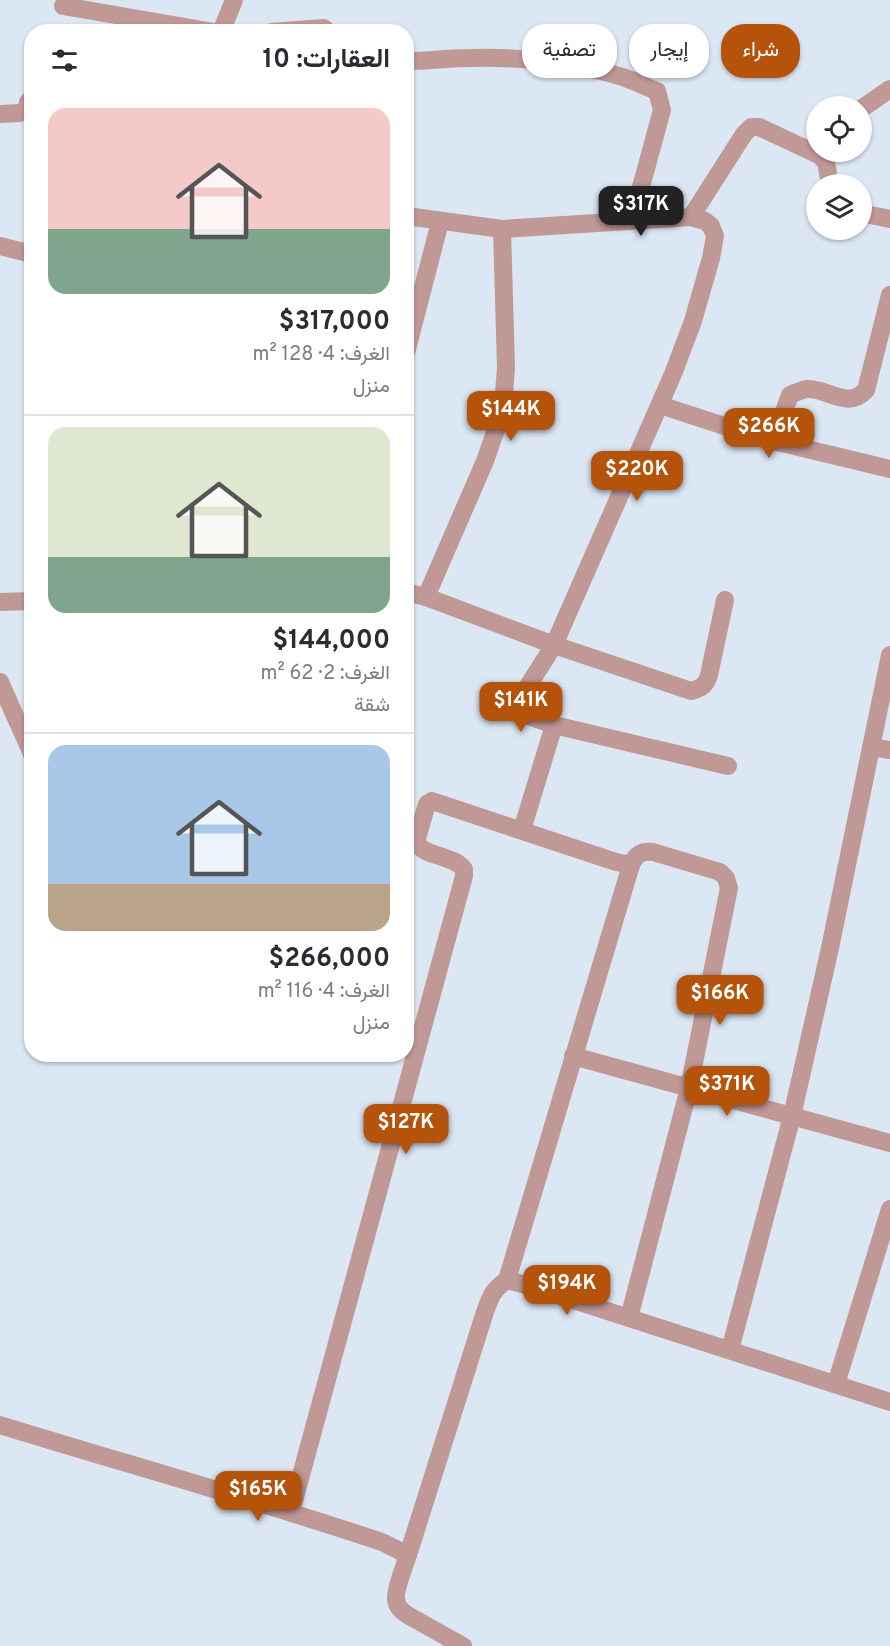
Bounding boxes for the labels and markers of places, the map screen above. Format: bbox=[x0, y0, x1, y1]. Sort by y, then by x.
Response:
pin: $317K bbox=[599, 186, 683, 237]
pin: $144K bbox=[469, 391, 553, 442]
pin: $266K bbox=[727, 408, 811, 459]
pin: $220K bbox=[595, 451, 679, 502]
pin: $141K bbox=[479, 682, 563, 733]
pin: $166K bbox=[678, 975, 762, 1026]
pin: $371K bbox=[685, 1066, 769, 1117]
pin: $127K bbox=[364, 1104, 448, 1155]
pin: $194K bbox=[525, 1265, 609, 1316]
pin: $165K bbox=[216, 1471, 300, 1522]

